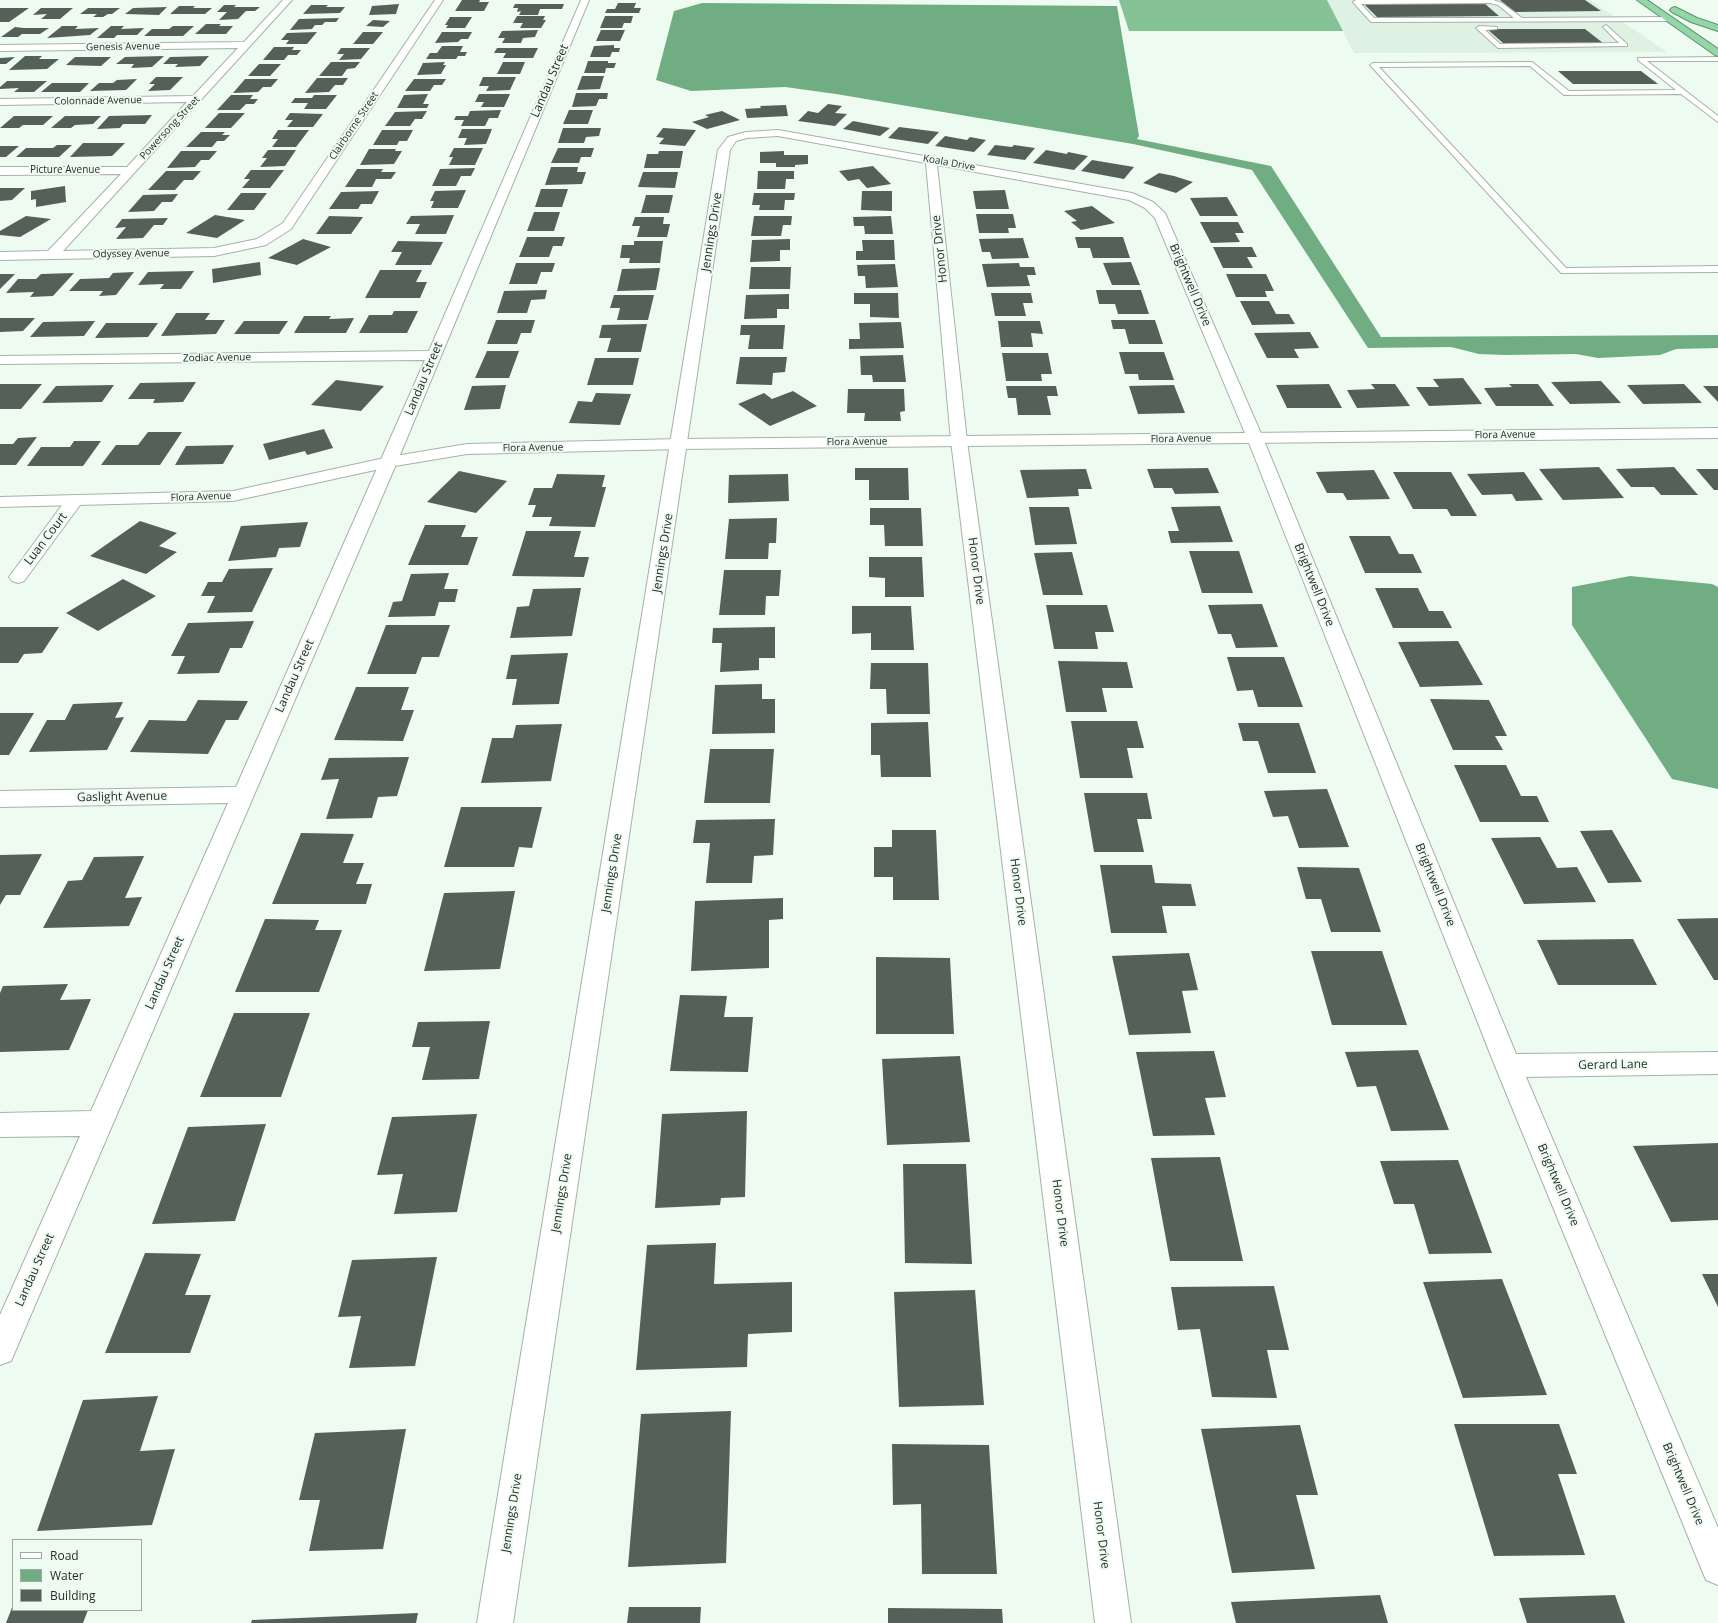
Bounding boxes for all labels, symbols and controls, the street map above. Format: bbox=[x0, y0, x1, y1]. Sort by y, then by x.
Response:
street label: Genesis Avenue bbox=[86, 40, 160, 54]
street label: Landau Street bbox=[528, 42, 572, 120]
street label: Clairborne Street bbox=[327, 90, 381, 162]
street label: Colonnade Avenue bbox=[54, 94, 142, 108]
street label: Powersong Street bbox=[138, 94, 202, 162]
street label: Koala Drive bbox=[922, 153, 976, 173]
street label: Picture Avenue bbox=[30, 164, 100, 176]
street label: Jennings Drive bbox=[699, 191, 725, 273]
street label: Honor Drive bbox=[929, 214, 951, 284]
street label: Brightwell Drive bbox=[1166, 241, 1214, 329]
street label: Odyssey Avenue bbox=[93, 247, 169, 261]
street label: Landau Street bbox=[402, 340, 446, 418]
street label: Zodiac Avenue bbox=[183, 351, 251, 365]
street label: Flora Avenue bbox=[1475, 428, 1535, 442]
street label: Flora Avenue bbox=[1151, 432, 1211, 446]
street label: Flora Avenue bbox=[827, 435, 887, 449]
street label: Flora Avenue bbox=[503, 441, 563, 455]
street label: Flora Avenue bbox=[170, 490, 232, 504]
street label: Luan Court bbox=[22, 510, 70, 568]
street label: Jennings Drive bbox=[650, 512, 676, 594]
street label: Honor Drive bbox=[965, 536, 987, 606]
street label: Brightwell Drive bbox=[1291, 541, 1337, 629]
street label: Landau Street bbox=[273, 637, 317, 715]
street label: Gaslight Avenue bbox=[77, 789, 167, 805]
street label: Jennings Drive bbox=[599, 832, 625, 914]
street label: Brightwell Drive bbox=[1412, 841, 1458, 929]
street label: Honor Drive bbox=[1007, 857, 1029, 927]
street label: Landau Street bbox=[143, 934, 187, 1012]
street label: Gerard Lane bbox=[1578, 1057, 1648, 1073]
street label: Brightwell Drive bbox=[1534, 1141, 1582, 1229]
street label: Jennings Drive bbox=[549, 1152, 575, 1234]
street label: Honor Drive bbox=[1049, 1178, 1071, 1248]
street label: Landau Street bbox=[13, 1231, 57, 1309]
street label: Brightwell Drive bbox=[1659, 1440, 1707, 1528]
street label: Jennings Drive bbox=[499, 1472, 525, 1554]
street label: Honor Drive bbox=[1090, 1500, 1112, 1570]
legend bbox=[12, 1539, 142, 1611]
text: Road bbox=[50, 1547, 79, 1564]
text: Water bbox=[50, 1567, 84, 1584]
text: Building bbox=[50, 1587, 95, 1604]

